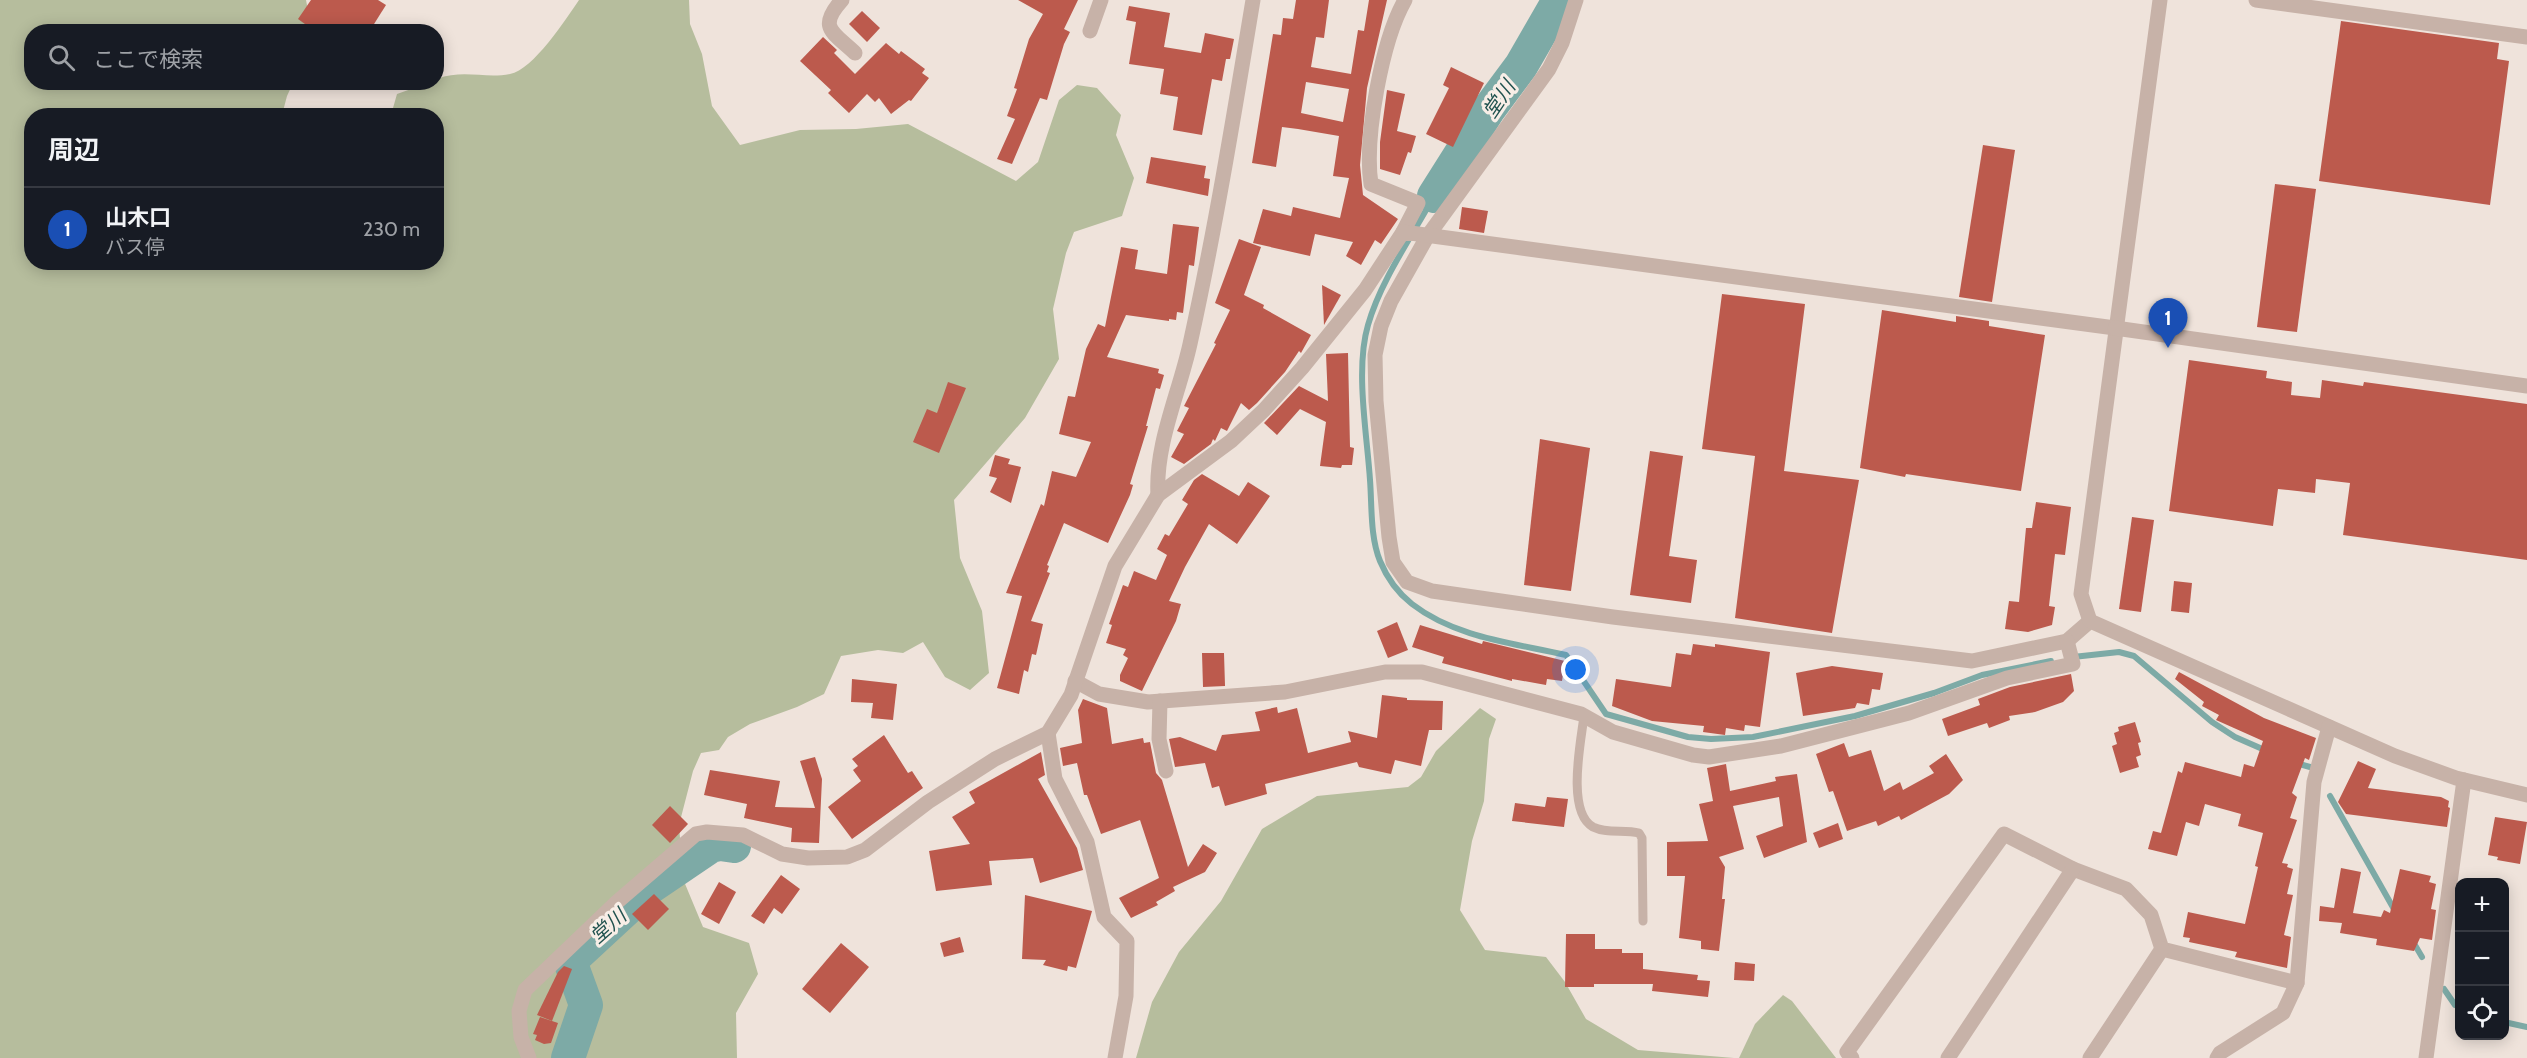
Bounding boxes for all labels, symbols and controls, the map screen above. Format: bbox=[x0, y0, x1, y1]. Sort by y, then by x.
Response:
search box bbox=[24, 24, 444, 90]
icon: search bbox=[45, 41, 78, 74]
text: ここで検索 bbox=[93, 46, 203, 73]
water label: 堂川 bbox=[1478, 74, 1521, 122]
text: 周辺 bbox=[48, 134, 100, 166]
text: 山木口 bbox=[105, 204, 171, 231]
text: 1 bbox=[64, 217, 71, 241]
text: 230 m bbox=[363, 217, 420, 241]
text: バス停 bbox=[105, 235, 165, 259]
pin: 1 bbox=[2148, 298, 2188, 348]
your location bbox=[1561, 655, 1590, 684]
map controls bbox=[2455, 878, 2509, 1040]
button: + bbox=[2455, 878, 2509, 932]
water label: 堂川 bbox=[585, 902, 632, 948]
button: − bbox=[2455, 932, 2509, 986]
button: locate bbox=[2455, 986, 2509, 1040]

